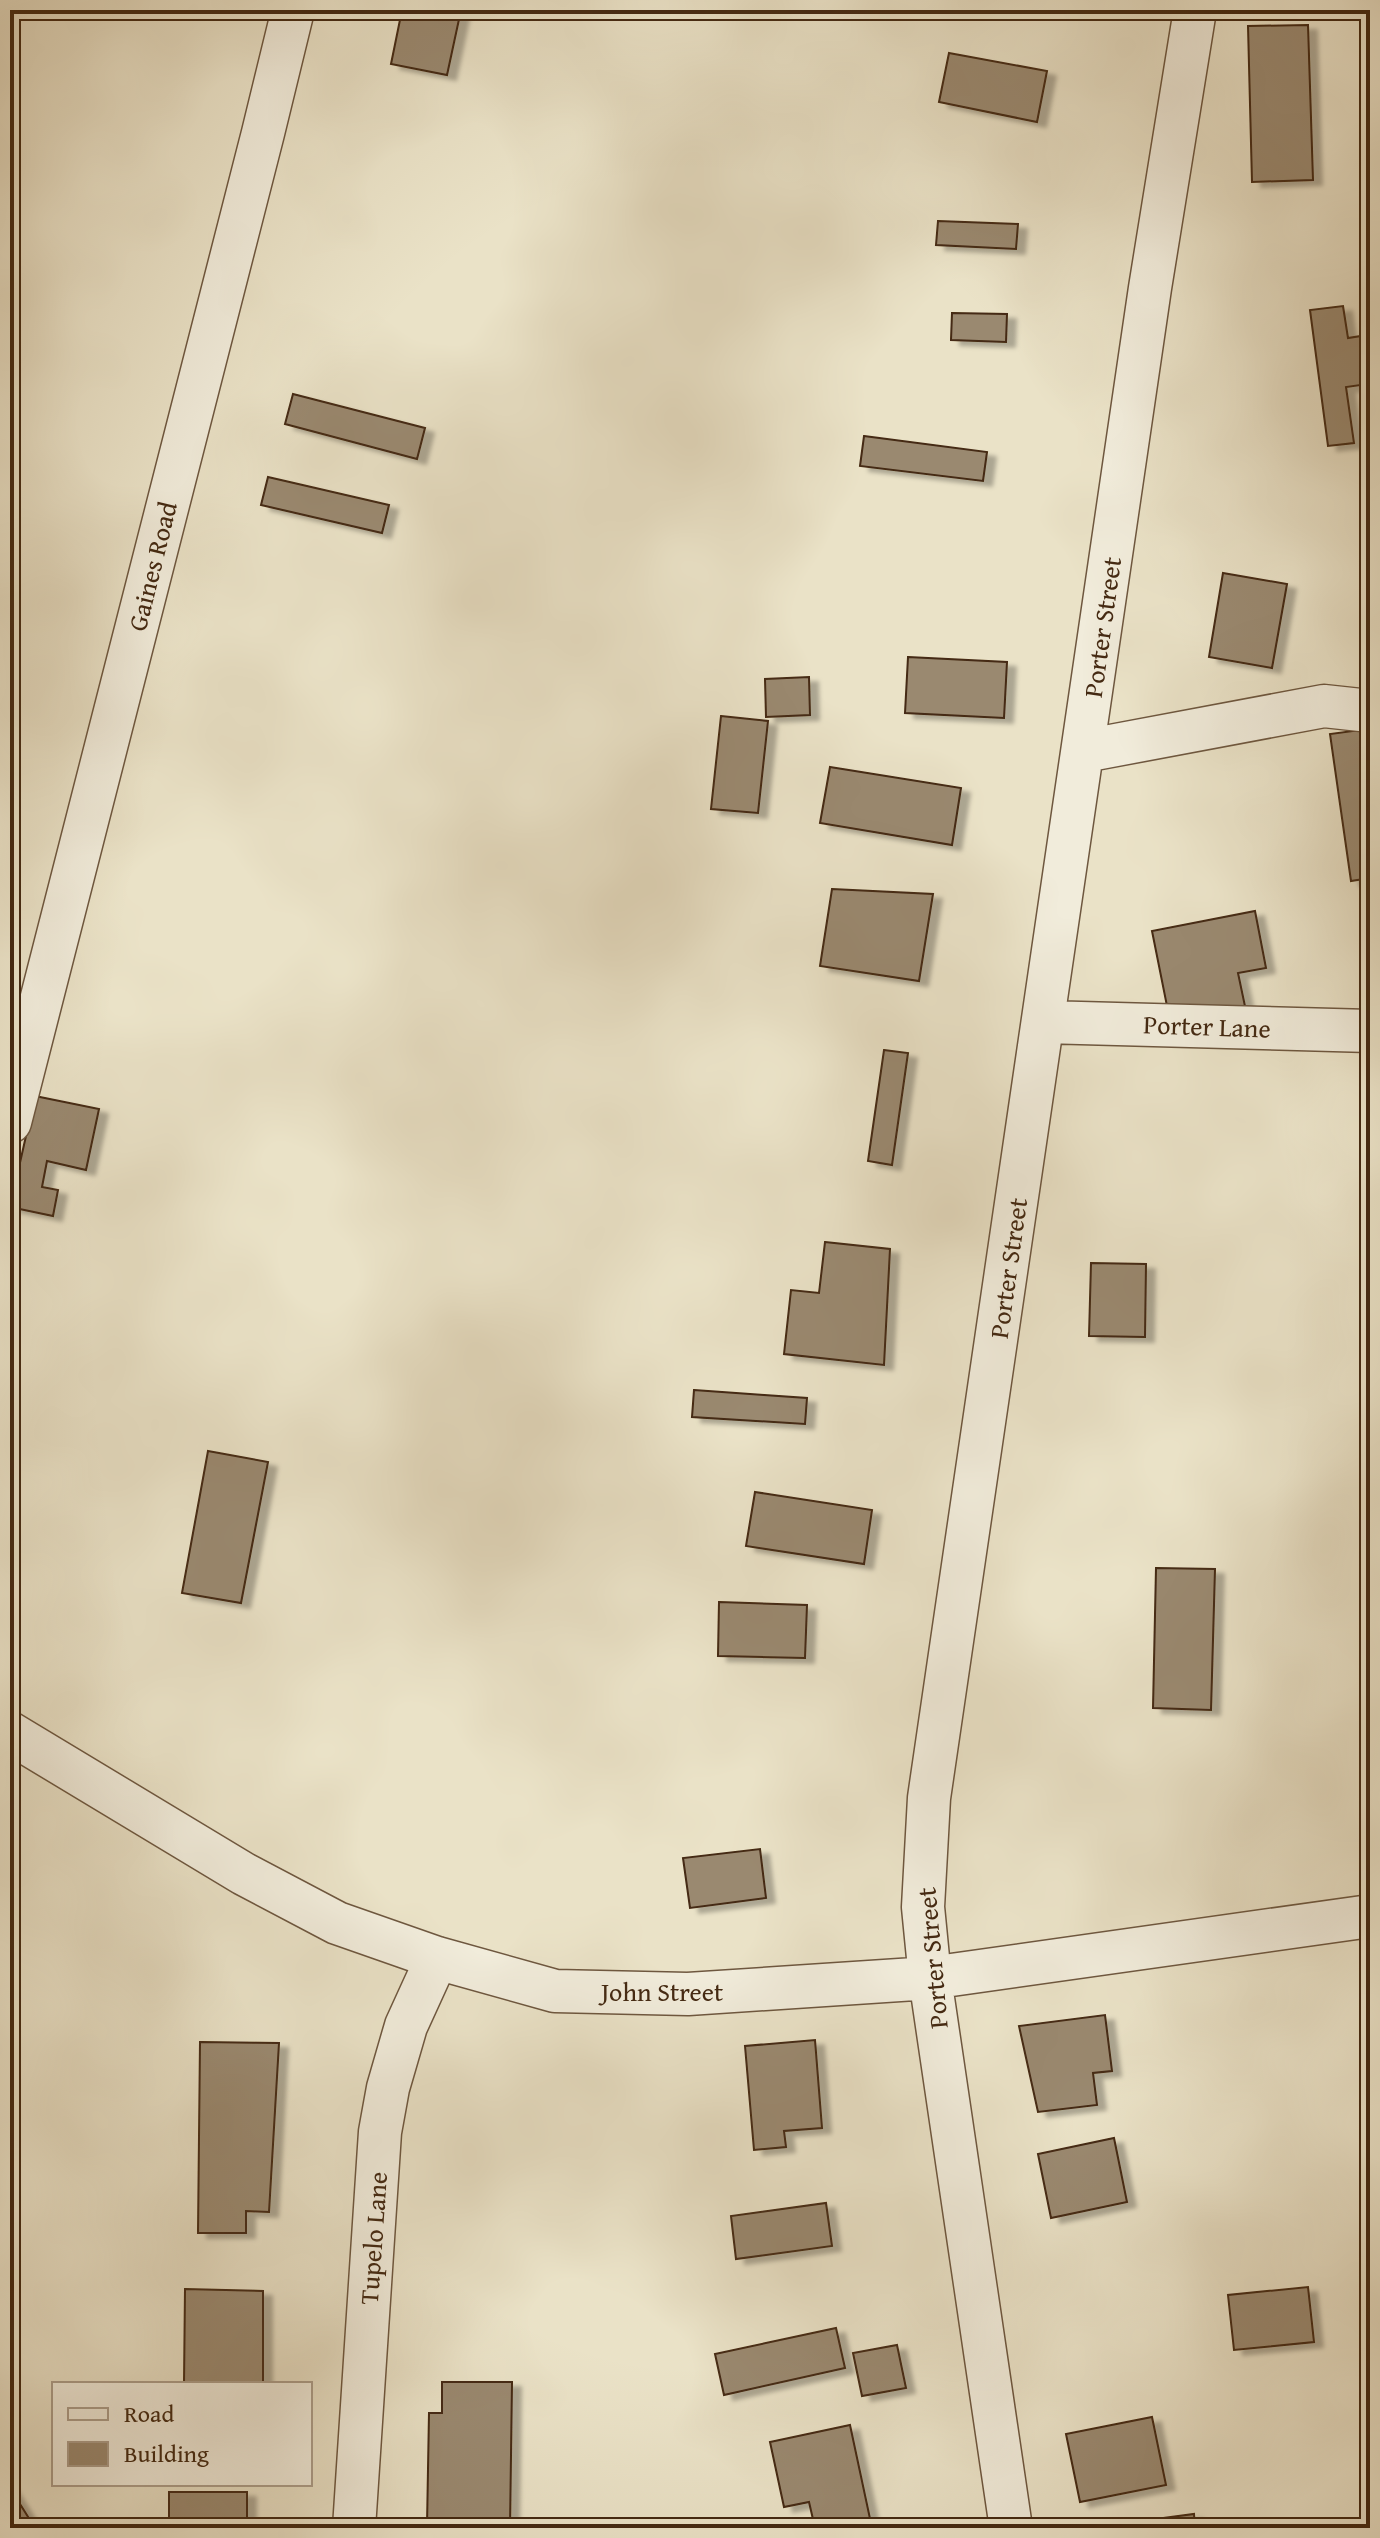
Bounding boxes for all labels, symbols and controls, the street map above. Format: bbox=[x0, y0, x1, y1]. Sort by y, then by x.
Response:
street label: Gaines Road bbox=[117, 497, 187, 635]
street label: Porter Street bbox=[1073, 554, 1131, 700]
street label: Porter Lane bbox=[1143, 1004, 1271, 1048]
street label: Porter Street bbox=[979, 1195, 1037, 1341]
street label: Porter Street bbox=[906, 1886, 958, 2030]
street label: John Street bbox=[598, 1972, 723, 2011]
street label: Tupelo Lane bbox=[349, 2170, 397, 2306]
legend bbox=[52, 2382, 312, 2486]
text: Road bbox=[124, 2396, 174, 2431]
text: Building bbox=[124, 2436, 209, 2471]

